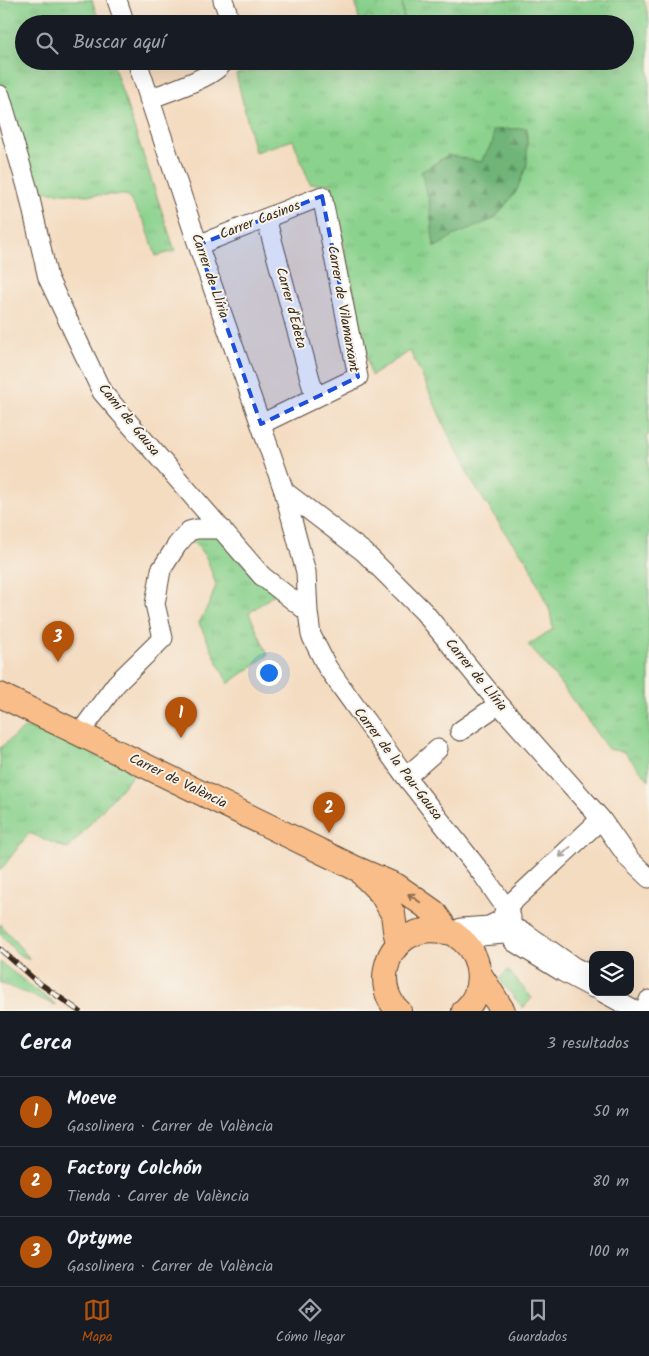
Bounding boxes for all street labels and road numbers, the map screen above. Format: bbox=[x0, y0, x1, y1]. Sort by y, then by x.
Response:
street label: Carrer Casinos bbox=[216, 195, 304, 245]
street label: Carrer de Llíria bbox=[185, 231, 235, 321]
street label: Carrer de Vilamarxant bbox=[321, 244, 365, 375]
street label: Carrer d'Edeta bbox=[270, 265, 312, 351]
street label: Camí de Gausa bbox=[93, 379, 165, 461]
street label: Carrer de Llíria bbox=[440, 634, 512, 716]
street label: Carrer de la Pau-Gausa bbox=[348, 703, 448, 825]
street label: Carrer de València bbox=[125, 748, 231, 814]

